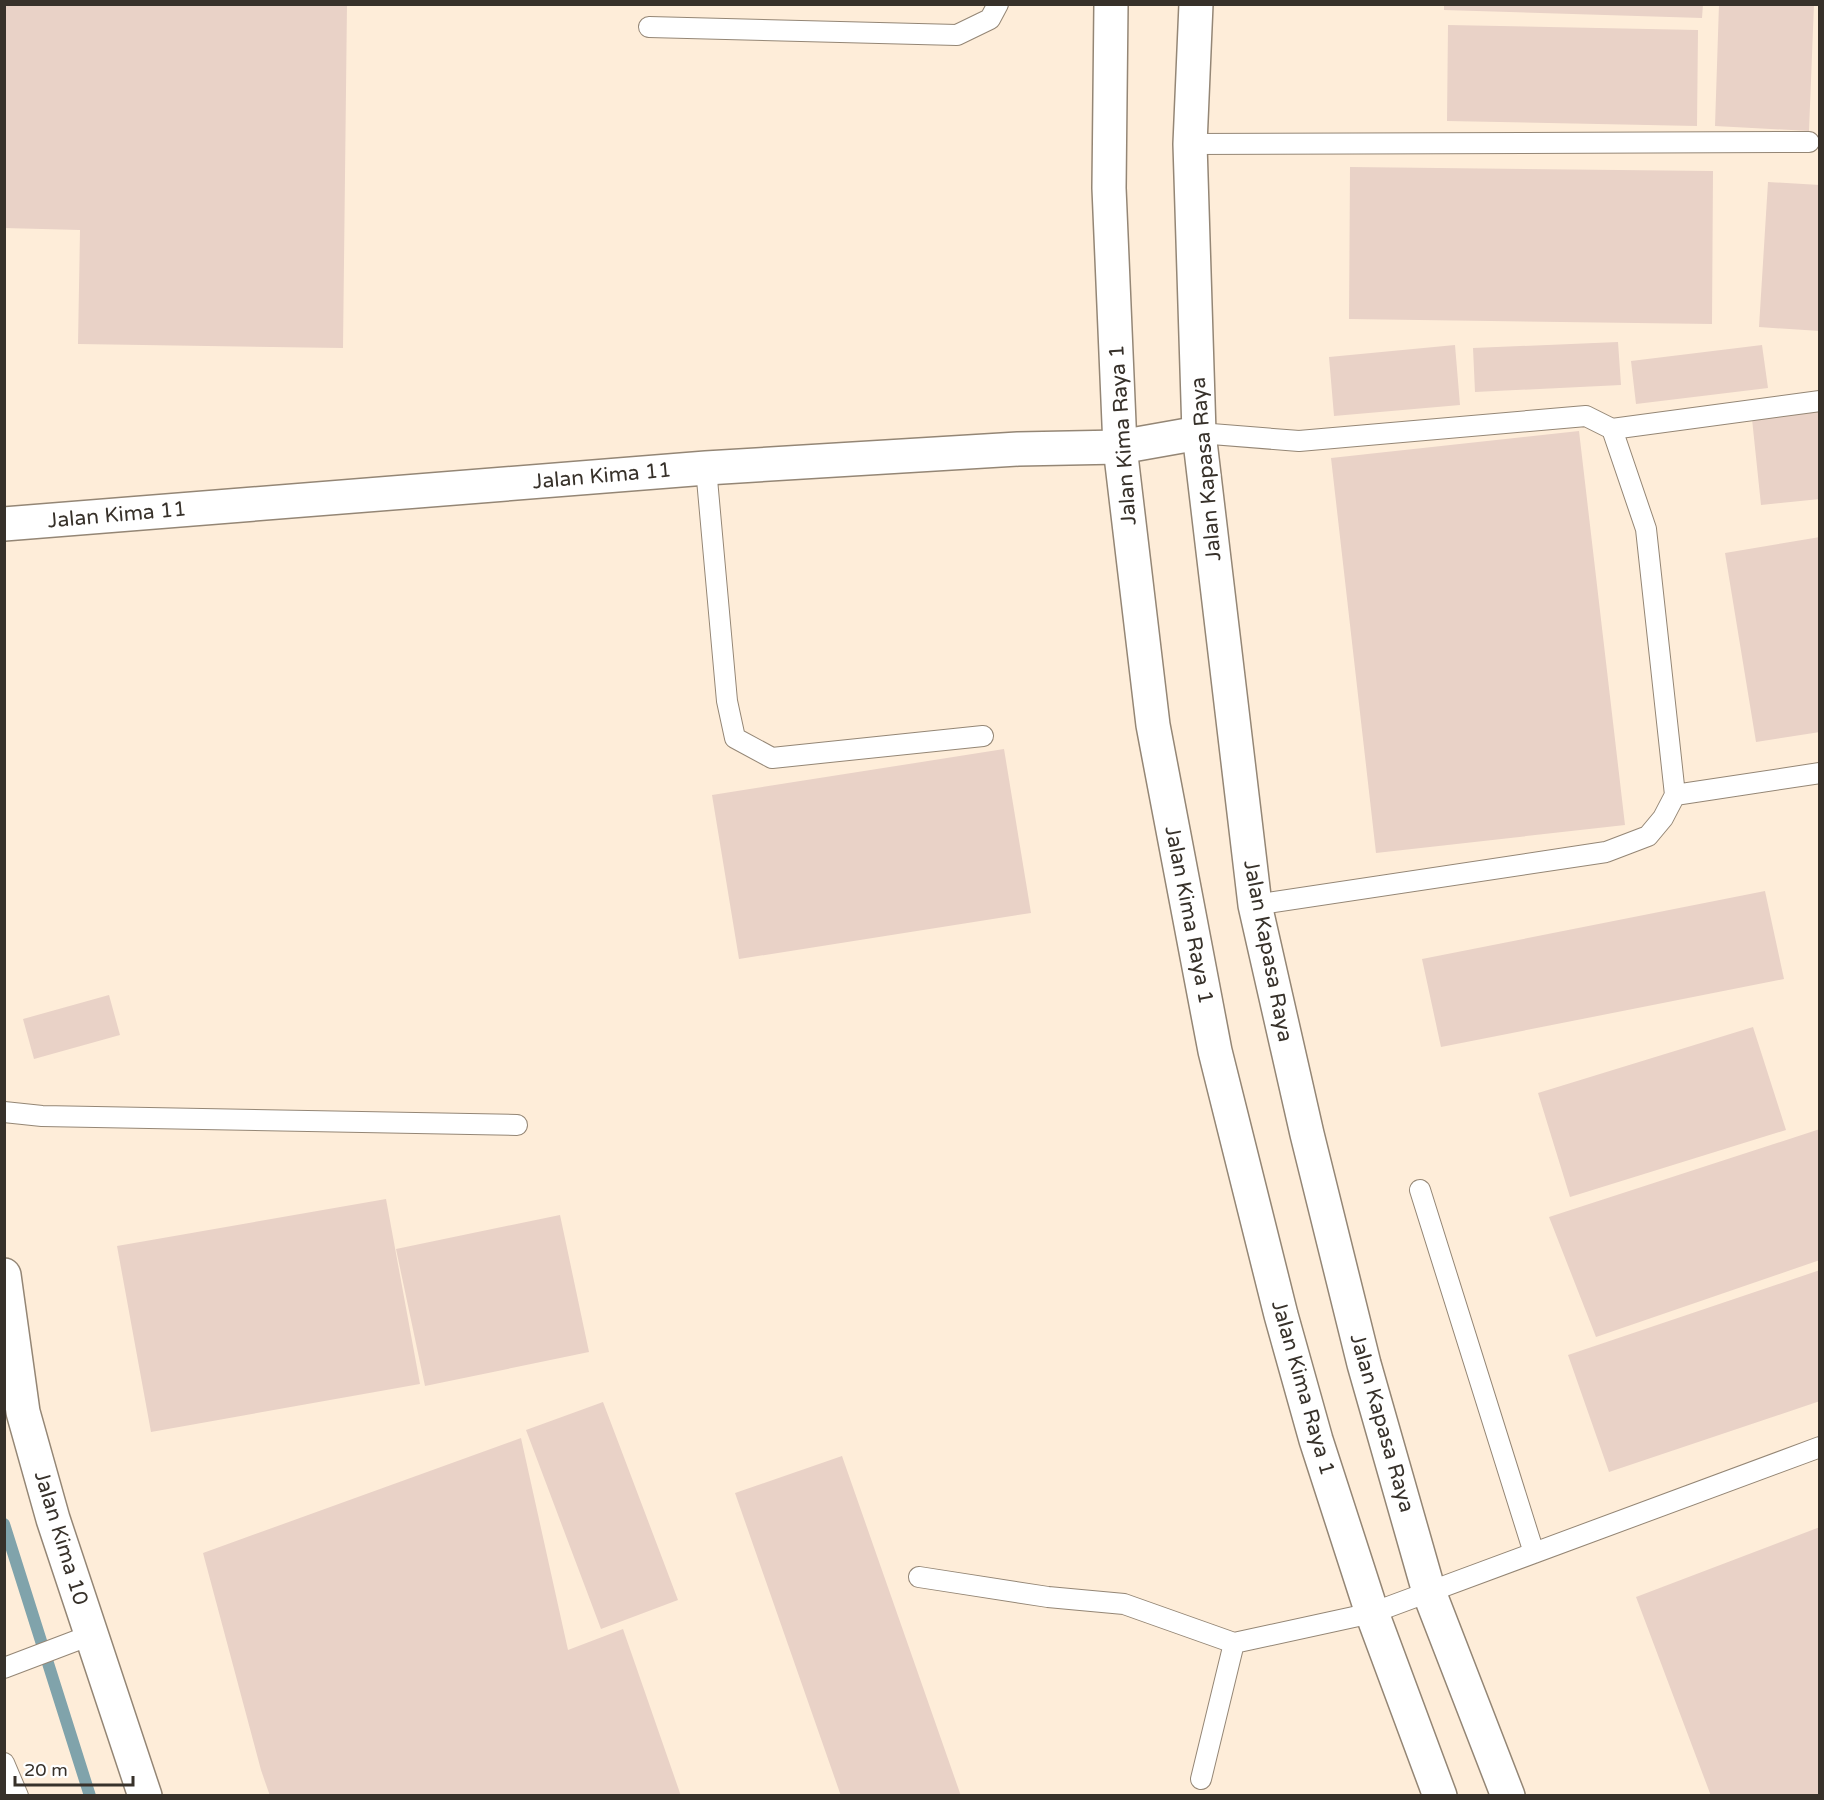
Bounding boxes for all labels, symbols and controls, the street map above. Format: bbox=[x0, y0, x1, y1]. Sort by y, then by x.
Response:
street label: Jalan Kima Raya 1 bbox=[1104, 344, 1142, 526]
street label: Jalan Kapasa Raya bbox=[1186, 376, 1226, 562]
street label: Jalan Kima 11 bbox=[532, 457, 672, 495]
street label: Jalan Kima 11 bbox=[47, 496, 187, 534]
street label: Jalan Kima Raya 1 bbox=[1159, 824, 1219, 1006]
street label: Jalan Kapasa Raya bbox=[1238, 858, 1298, 1044]
street label: Jalan Kima Raya 1 bbox=[1266, 1298, 1340, 1478]
street label: Jalan Kapasa Raya bbox=[1345, 1331, 1419, 1515]
street label: Jalan Kima 10 bbox=[29, 1468, 93, 1608]
scale bar bbox=[15, 1749, 134, 1787]
text: 20 m bbox=[24, 1759, 68, 1781]

